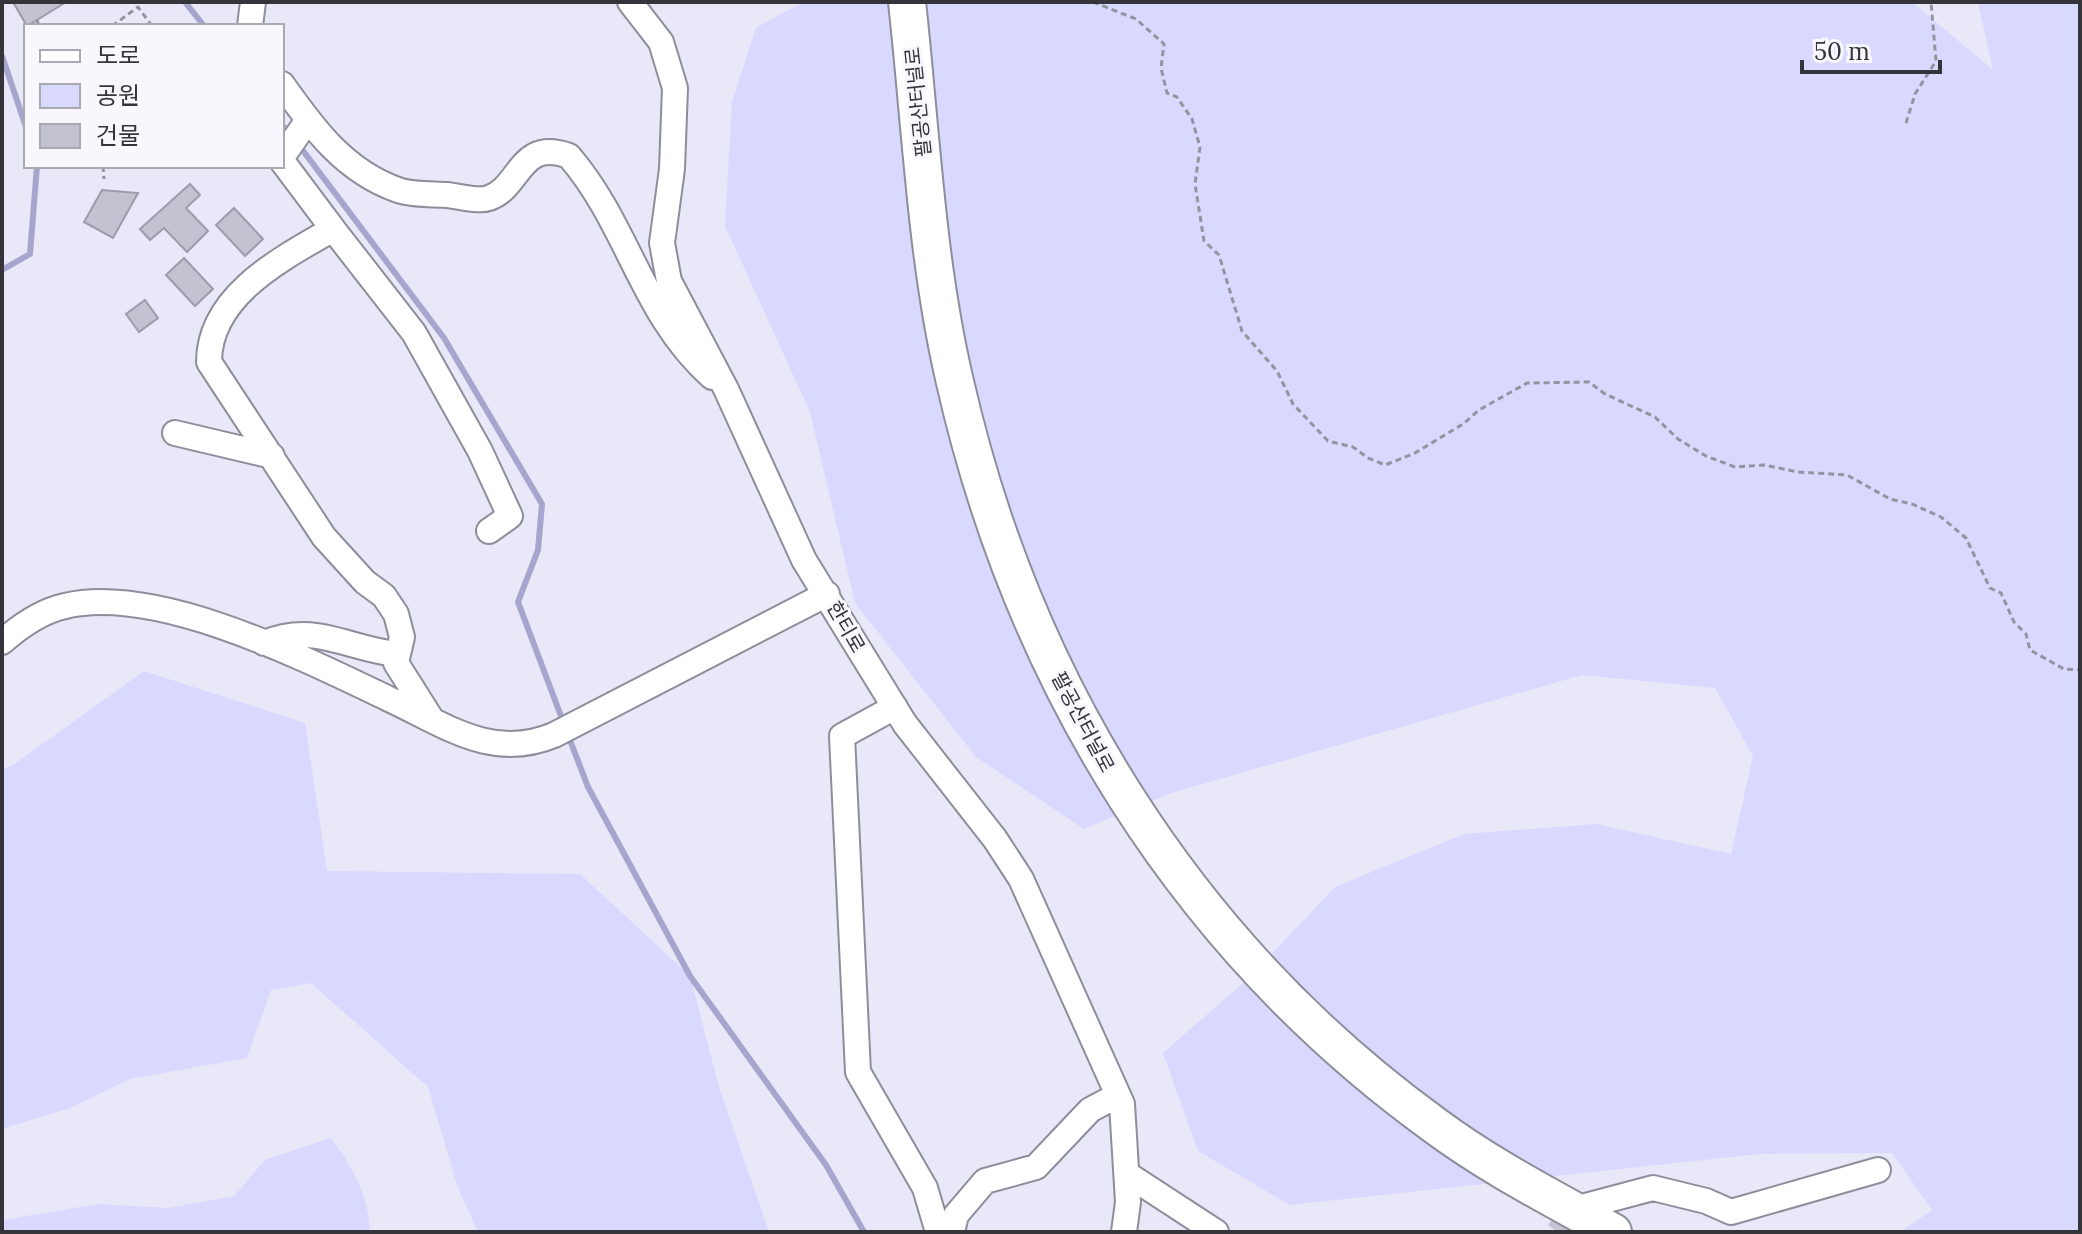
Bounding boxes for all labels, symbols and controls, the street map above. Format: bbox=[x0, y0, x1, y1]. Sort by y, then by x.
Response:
legend bbox=[24, 24, 284, 168]
scale bar bbox=[1802, 24, 1940, 74]
text: 50 m bbox=[1814, 36, 1870, 67]
text: 도로 bbox=[96, 40, 140, 71]
street label: 팔공산터널로 bbox=[899, 46, 936, 158]
text: 공원 bbox=[96, 80, 140, 111]
text: 건물 bbox=[96, 120, 140, 151]
street label: 한티로 bbox=[822, 597, 871, 657]
street label: 팔공산터널로 bbox=[1046, 667, 1120, 776]

